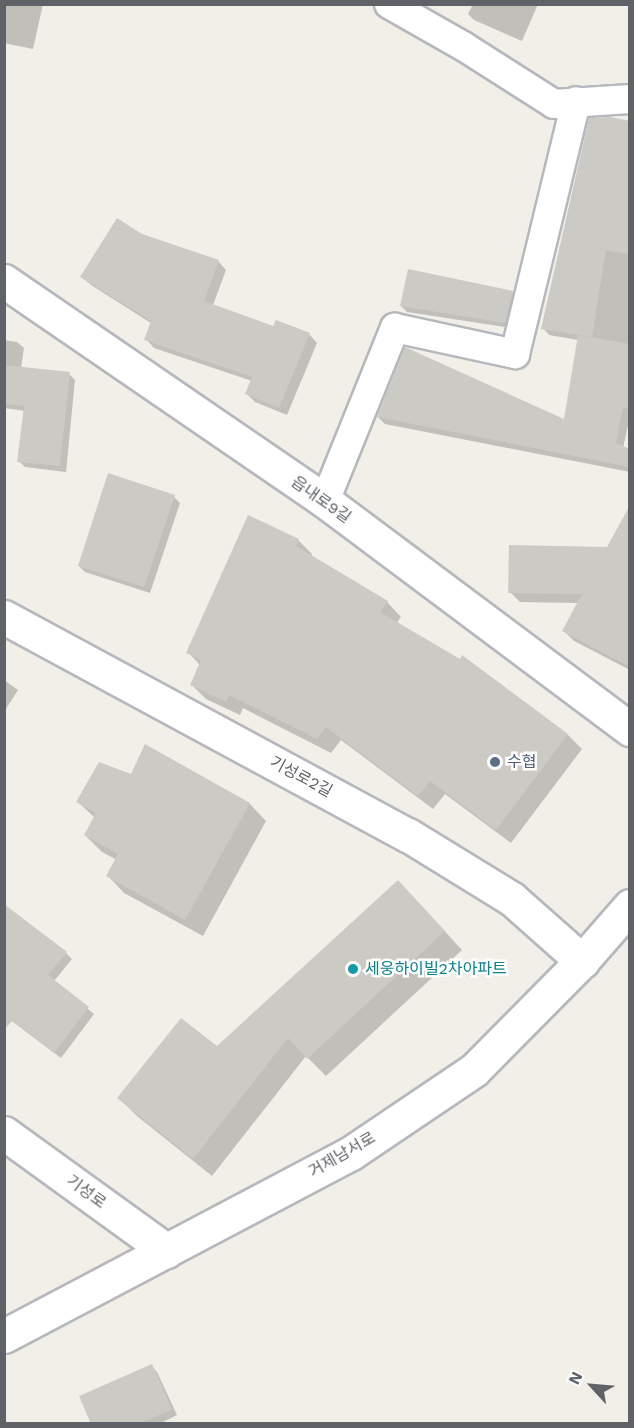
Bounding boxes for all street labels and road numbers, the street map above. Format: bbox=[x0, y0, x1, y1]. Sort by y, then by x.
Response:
street label: 읍내로9길 bbox=[287, 472, 355, 528]
street label: 기성로2길 bbox=[266, 753, 336, 801]
street label: 거제남서로 bbox=[305, 1128, 379, 1182]
street label: 기성로 bbox=[62, 1171, 110, 1213]

